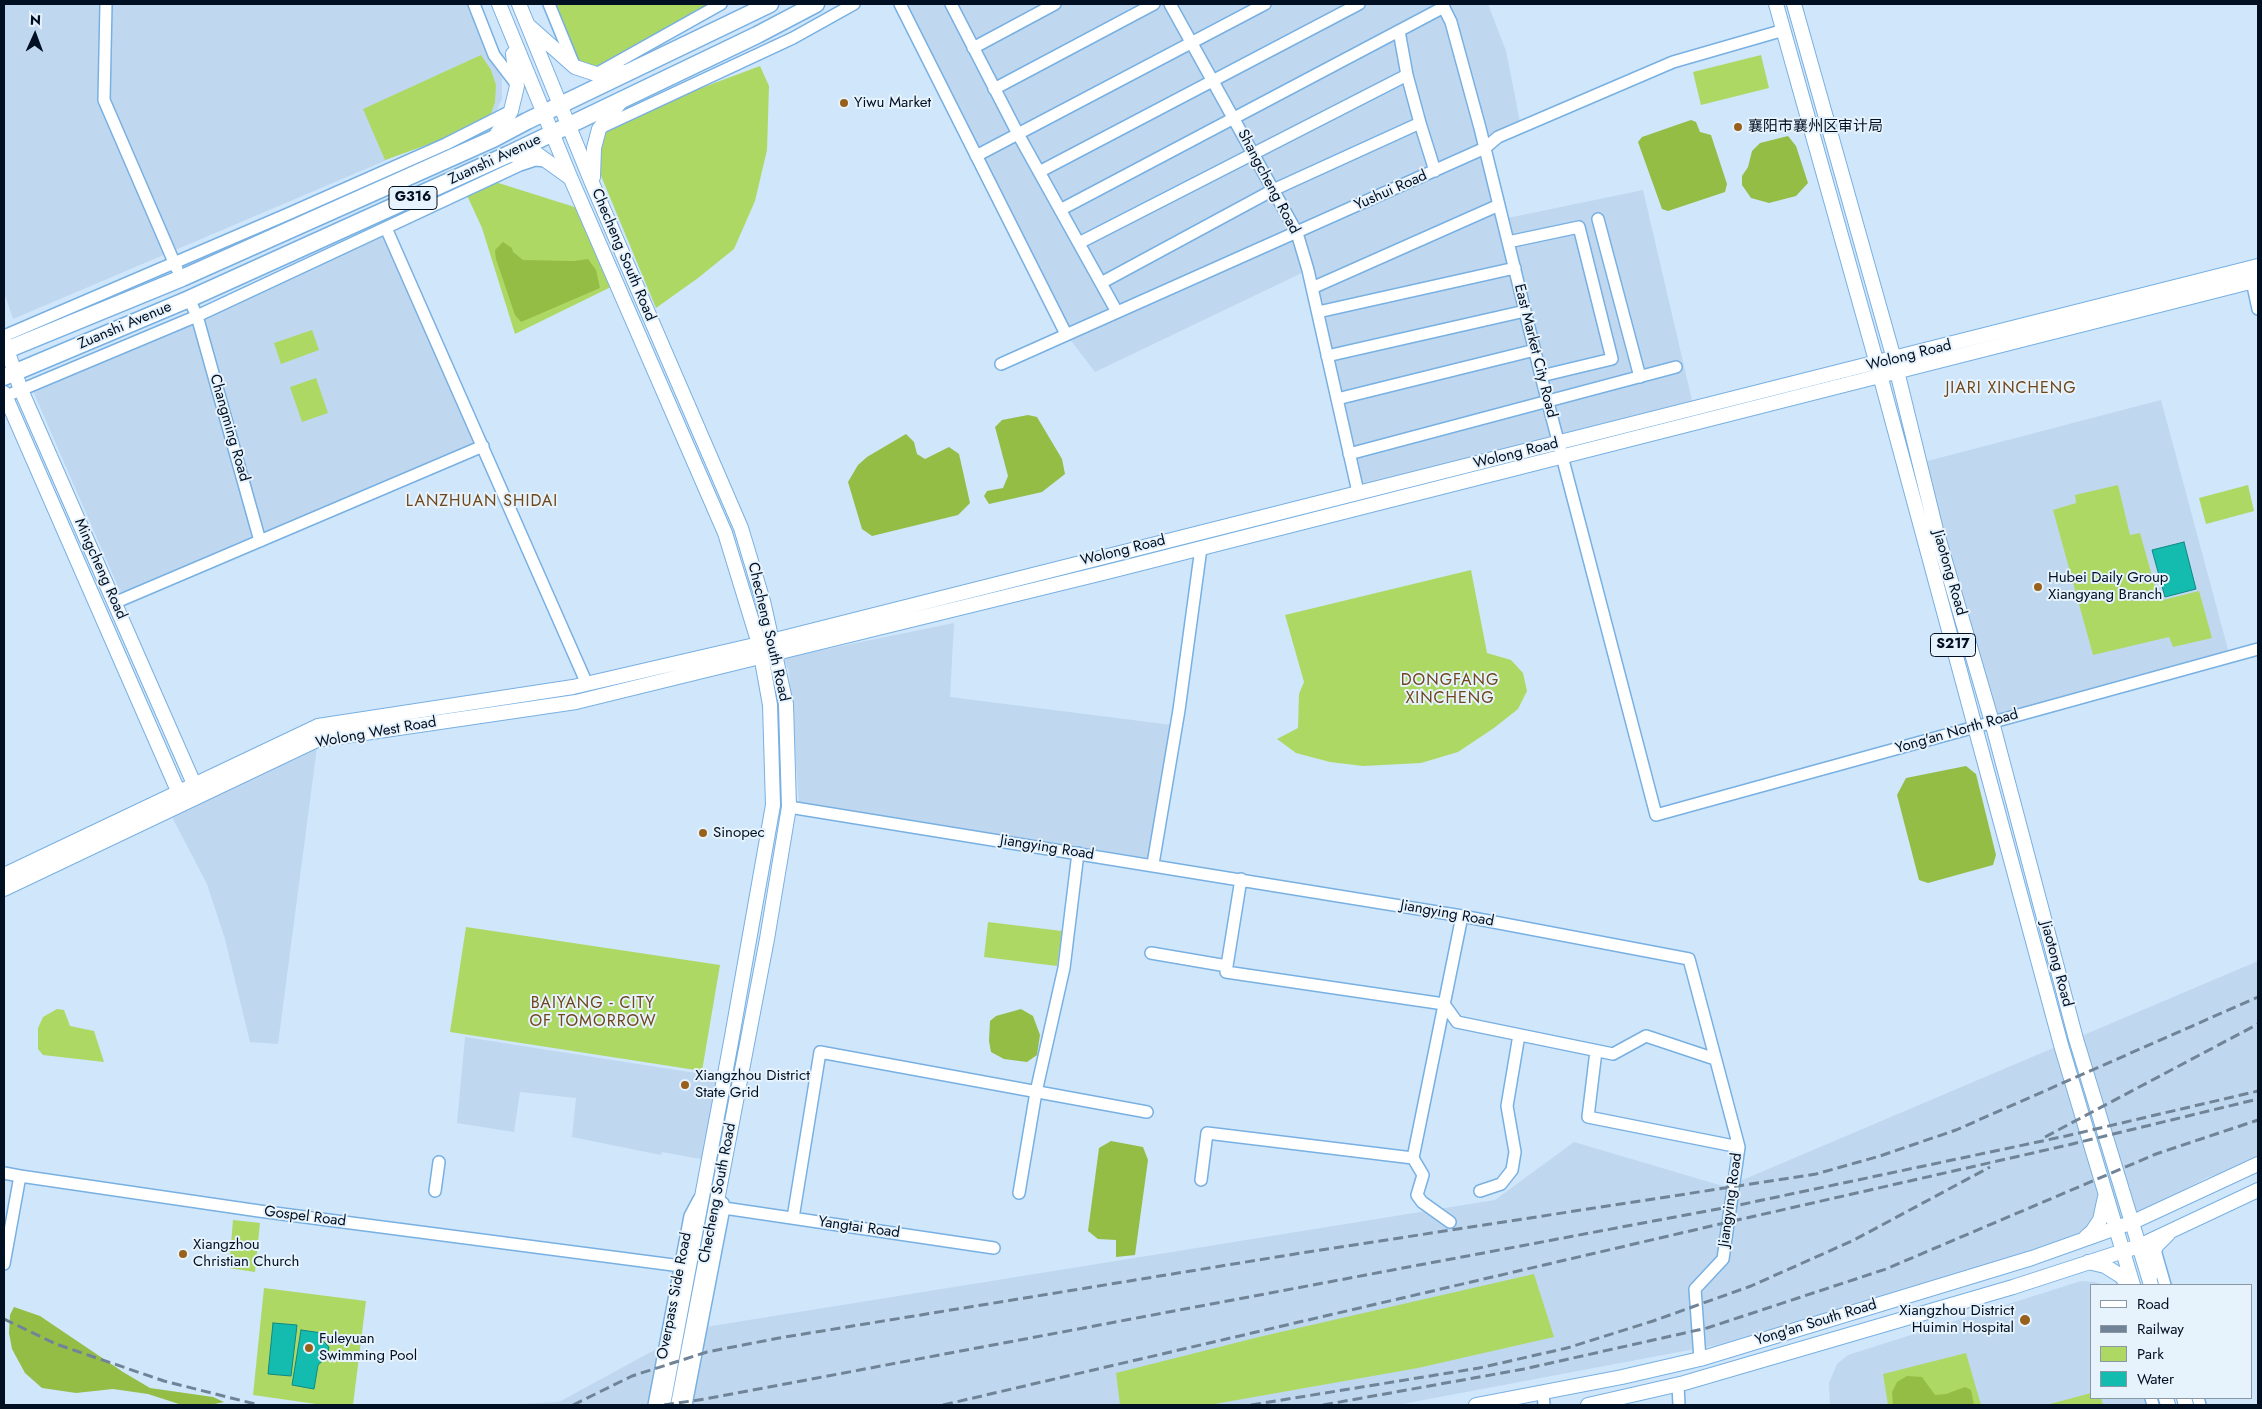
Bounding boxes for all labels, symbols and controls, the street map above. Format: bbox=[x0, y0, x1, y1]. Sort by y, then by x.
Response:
north arrow bbox=[10, 10, 60, 60]
text: N bbox=[30, 10, 41, 30]
place label: Yiwu Market bbox=[854, 94, 931, 112]
marker: Yiwu Market bbox=[838, 97, 850, 109]
place label: 襄阳市襄州区审计局 bbox=[1748, 118, 1883, 136]
marker: 襄阳市襄州区审计局 bbox=[1732, 121, 1744, 133]
street label: Shangcheng Road bbox=[1233, 127, 1303, 237]
street label: Zuanshi Avenue bbox=[446, 131, 544, 189]
street label: Yushui Road bbox=[1352, 167, 1430, 215]
street label: Checheng South Road bbox=[587, 186, 659, 324]
road number: G316 bbox=[389, 187, 437, 210]
street label: East Market City Road bbox=[1510, 282, 1560, 420]
street label: Zuanshi Avenue bbox=[76, 298, 174, 354]
street label: Wolong Road bbox=[1865, 337, 1953, 375]
street label: Changming Road bbox=[205, 372, 253, 484]
district label: JIARI XINCHENG bbox=[1944, 379, 2078, 399]
street label: Wolong Road bbox=[1472, 435, 1560, 473]
district label: LANZHUAN SHIDAI bbox=[404, 492, 560, 512]
street label: Mingcheng Road bbox=[70, 516, 130, 622]
street label: Jiaotong Road bbox=[1928, 528, 1970, 618]
street label: Wolong Road bbox=[1079, 532, 1167, 570]
street label: Checheng South Road bbox=[743, 561, 793, 703]
place label: Hubei Daily Group Xiangyang Branch bbox=[2048, 569, 2168, 604]
marker: Hubei Daily Group Xiangyang Branch bbox=[2032, 581, 2044, 593]
road number: S217 bbox=[1930, 634, 1976, 656]
district label: DONGFANG XINCHENG bbox=[1400, 671, 1500, 709]
street label: Yong'an North Road bbox=[1894, 706, 2020, 758]
street label: Wolong West Road bbox=[314, 714, 438, 752]
place label: Sinopec bbox=[713, 824, 765, 842]
marker: Sinopec bbox=[697, 827, 709, 839]
street label: Jiangying Road bbox=[999, 832, 1095, 864]
street label: Jiangying Road bbox=[1399, 897, 1495, 931]
street label: Jiaotong Road bbox=[2036, 919, 2076, 1009]
district label: BAIYANG - CITY OF TOMORROW bbox=[528, 994, 658, 1032]
place label: Xiangzhou District State Grid bbox=[695, 1067, 810, 1102]
marker: Xiangzhou District State Grid bbox=[679, 1079, 691, 1091]
street label: Checheng South Road bbox=[696, 1121, 740, 1265]
street label: Jiangying Road bbox=[1715, 1152, 1747, 1248]
street label: Gospel Road bbox=[263, 1203, 347, 1231]
street label: Yangtai Road bbox=[817, 1213, 901, 1243]
street label: Overpass Side Road bbox=[654, 1231, 696, 1361]
place label: Xiangzhou Christian Church bbox=[193, 1236, 299, 1271]
marker: Xiangzhou Christian Church bbox=[177, 1248, 189, 1260]
legend bbox=[2090, 1284, 2252, 1399]
text: Road bbox=[2137, 1293, 2169, 1315]
street label: Yong'an South Road bbox=[1753, 1296, 1879, 1350]
place label: Xiangzhou District Huimin Hospital bbox=[1899, 1302, 2014, 1337]
marker: Xiangzhou District Huimin Hospital bbox=[2018, 1313, 2032, 1327]
text: Railway bbox=[2137, 1318, 2184, 1340]
place label: Fuleyuan Swimming Pool bbox=[319, 1330, 417, 1365]
marker: Fuleyuan Swimming Pool bbox=[303, 1342, 315, 1354]
text: Park bbox=[2137, 1343, 2164, 1365]
text: Water bbox=[2137, 1368, 2174, 1390]

